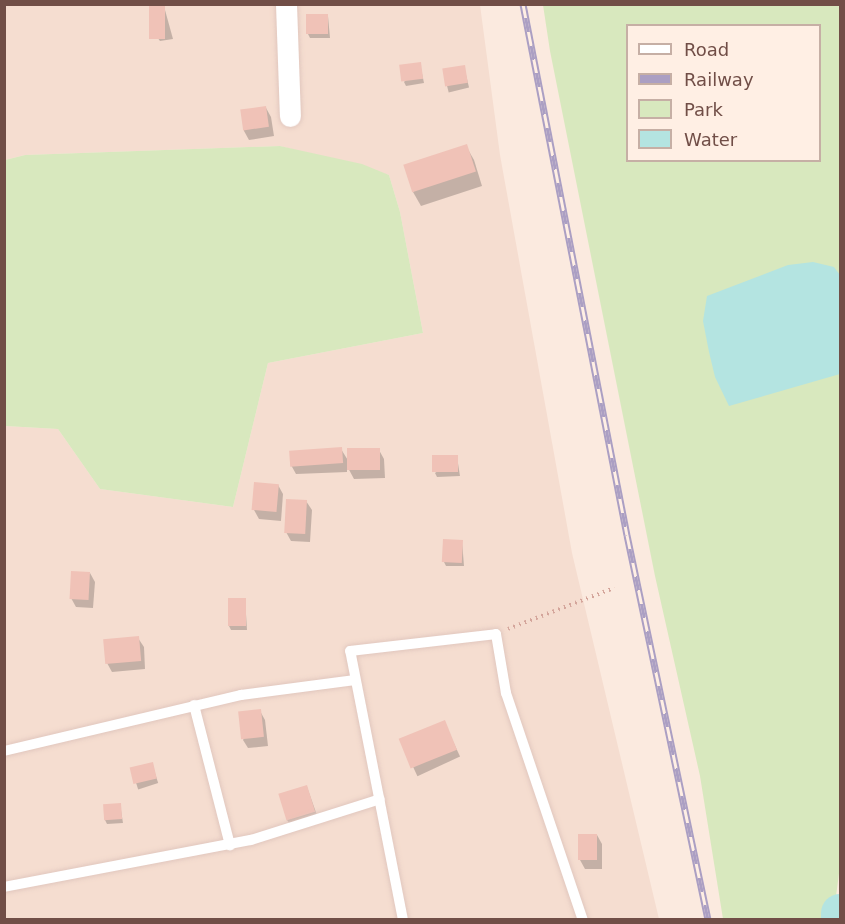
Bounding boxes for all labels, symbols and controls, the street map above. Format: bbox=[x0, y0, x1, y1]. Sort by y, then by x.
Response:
legend bbox=[626, 24, 821, 162]
text: Road bbox=[684, 39, 729, 60]
text: Railway bbox=[684, 69, 754, 90]
text: Park bbox=[684, 99, 723, 120]
text: Water bbox=[684, 129, 737, 150]

